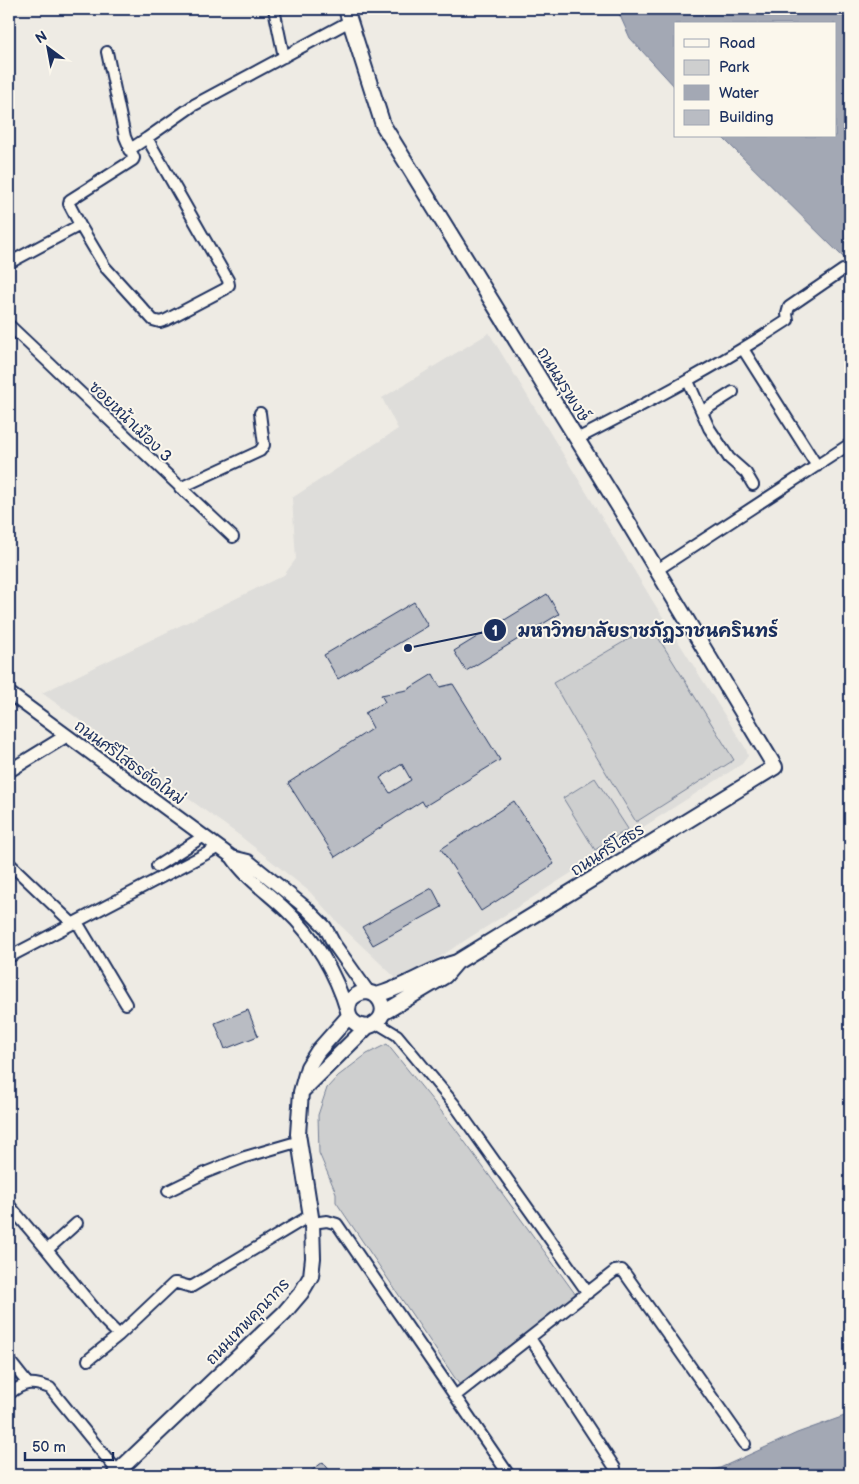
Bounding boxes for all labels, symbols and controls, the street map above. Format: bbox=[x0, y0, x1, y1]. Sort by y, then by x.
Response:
north arrow bbox=[22, 22, 72, 72]
legend bbox=[674, 22, 836, 138]
text: N bbox=[32, 27, 50, 47]
text: Road bbox=[719, 34, 755, 53]
text: Park bbox=[719, 58, 750, 77]
text: Water bbox=[719, 84, 759, 103]
text: Building bbox=[719, 108, 774, 127]
street label: ถนนมรุพงษ์ bbox=[531, 343, 596, 427]
street label: ซอยหน้าเมือง 3 bbox=[85, 376, 178, 466]
callout: มหาวิทยาลัยราชภัฏราชนครินทร์ bbox=[483, 614, 788, 647]
text: มหาวิทยาลัยราชภัฏราชนครินทร์ bbox=[518, 618, 779, 643]
text: 1 bbox=[492, 622, 498, 641]
street label: ถนนศรีโสธรตัดใหม่ bbox=[70, 714, 190, 810]
street label: ถนนศรีโสธร bbox=[566, 818, 648, 880]
street label: ถนนเทพคุณากร bbox=[202, 1275, 295, 1371]
scale bar bbox=[25, 1429, 112, 1461]
text: 50 m bbox=[32, 1438, 66, 1457]

